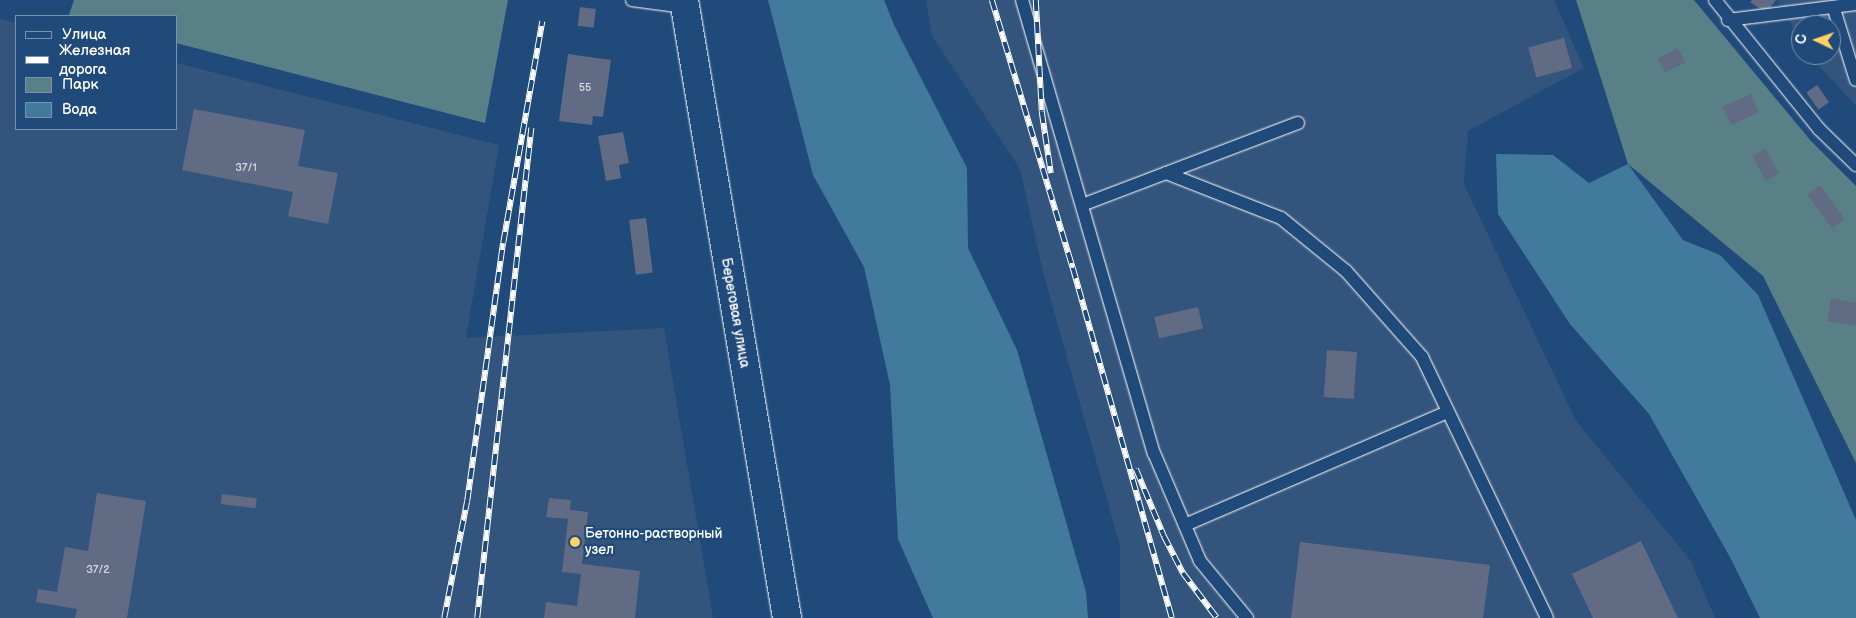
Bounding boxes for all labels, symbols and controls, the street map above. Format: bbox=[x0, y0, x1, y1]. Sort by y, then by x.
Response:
legend bbox=[15, 15, 178, 130]
north arrow bbox=[1791, 15, 1841, 65]
text: Улица bbox=[62, 25, 106, 44]
text: С bbox=[1793, 34, 1810, 45]
text: Железная дорога bbox=[59, 41, 130, 79]
text: Парк bbox=[62, 75, 99, 94]
house number: 55 bbox=[579, 81, 591, 95]
text: Вода bbox=[62, 100, 97, 119]
house number: 37/1 bbox=[235, 161, 257, 175]
street label: Береговая улица bbox=[717, 257, 753, 369]
place label: Бетонно-растворный узел bbox=[585, 526, 722, 558]
marker: Бетонно-растворный узел bbox=[569, 536, 581, 548]
house number: 37/2 bbox=[86, 563, 110, 577]

